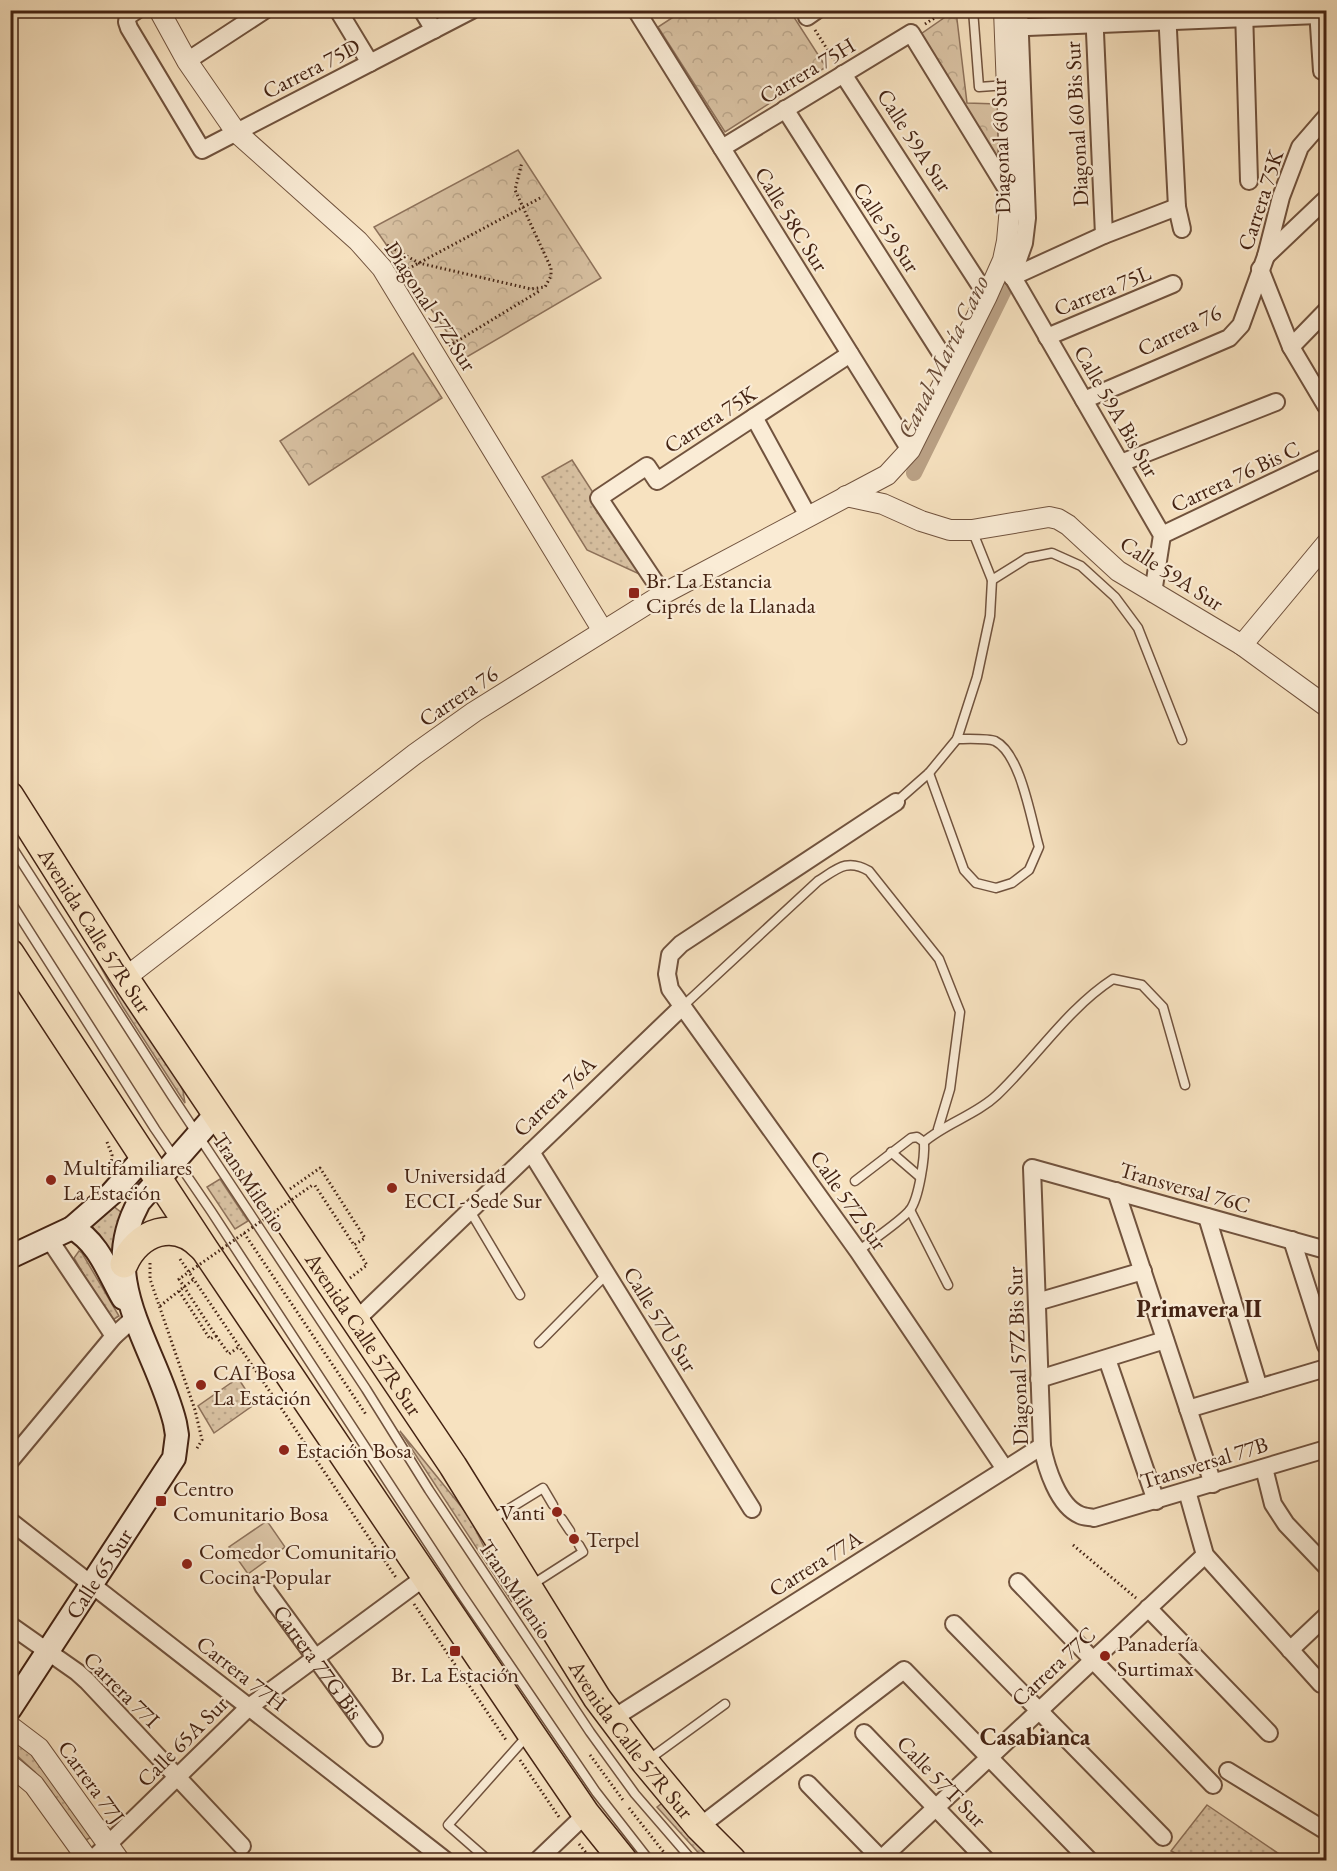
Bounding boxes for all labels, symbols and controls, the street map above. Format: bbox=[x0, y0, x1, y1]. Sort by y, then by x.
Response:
street label: Carrera 75H bbox=[754, 30, 861, 110]
street label: Carrera 75D bbox=[257, 31, 365, 105]
street label: Diagonal 60 Bis Sur bbox=[1058, 40, 1095, 208]
street label: Diagonal 60 Sur bbox=[984, 77, 1017, 214]
street label: Calle 59A Sur bbox=[870, 83, 959, 198]
street label: Carrera 75K bbox=[1231, 145, 1291, 254]
street label: Calle 58C Sur bbox=[748, 161, 836, 278]
street label: Calle 59 Sur bbox=[846, 176, 927, 279]
street label: Diagonal 57Z Sur bbox=[378, 236, 484, 377]
street label: Carrera 75L bbox=[1049, 258, 1155, 323]
water label: Canal María Cano bbox=[890, 270, 996, 444]
street label: Carrera 76 bbox=[1133, 298, 1226, 363]
street label: Calle 59A Bis Sur bbox=[1067, 340, 1166, 483]
street label: Carrera 75K bbox=[659, 378, 763, 460]
street label: Carrera 76 Bis C bbox=[1166, 434, 1304, 519]
street label: Calle 59A Sur bbox=[1114, 529, 1230, 618]
place label: Br. La Estancia Ciprés de la Llanada bbox=[646, 566, 816, 620]
marker: Br. La Estancia Ciprés de la Llanada bbox=[627, 586, 641, 600]
street label: Carrera 76 bbox=[413, 659, 504, 733]
street label: Avenida Calle 57R Sur bbox=[31, 841, 159, 1019]
street label: Carrera 76A bbox=[507, 1049, 603, 1143]
street label: TransMilenio bbox=[206, 1127, 294, 1238]
street label: Calle 57Z Sur bbox=[803, 1144, 894, 1257]
place label: Multifamiliares La Estación bbox=[63, 1153, 192, 1207]
street label: Transversal 76C bbox=[1116, 1155, 1254, 1220]
place label: Universidad ECCI - Sede Sur bbox=[404, 1161, 542, 1215]
marker: Multifamiliares La Estación bbox=[44, 1173, 58, 1187]
marker: Universidad ECCI - Sede Sur bbox=[385, 1181, 399, 1195]
street label: Avenida Calle 57R Sur bbox=[298, 1246, 429, 1422]
street label: Calle 57U Sur bbox=[617, 1261, 705, 1378]
street label: Diagonal 57Z Bis Sur bbox=[1000, 1265, 1035, 1446]
district label: Primavera II bbox=[1136, 1293, 1262, 1324]
place label: CAI Bosa La Estación bbox=[213, 1358, 311, 1412]
marker: CAI Bosa La Estación bbox=[194, 1378, 208, 1392]
street label: Transversal 77B bbox=[1137, 1429, 1272, 1496]
place label: Estación Bosa bbox=[296, 1436, 412, 1465]
marker: Estación Bosa bbox=[277, 1443, 291, 1457]
place label: Centro Comunitario Bosa bbox=[173, 1474, 329, 1528]
marker: Centro Comunitario Bosa bbox=[154, 1494, 168, 1508]
place label: Vanti bbox=[500, 1498, 545, 1527]
marker: Vanti bbox=[550, 1505, 564, 1519]
street label: Calle 65 Sur bbox=[59, 1522, 140, 1625]
street label: Carrera 77A bbox=[763, 1523, 868, 1603]
place label: Terpel bbox=[586, 1525, 640, 1554]
marker: Terpel bbox=[567, 1532, 581, 1546]
street label: TransMilenio bbox=[472, 1534, 560, 1645]
place label: Comedor Comunitario Cocina Popular bbox=[199, 1537, 396, 1591]
marker: Comedor Comunitario Cocina Popular bbox=[180, 1557, 194, 1571]
street label: Carrera 77G Bis bbox=[266, 1599, 370, 1725]
street label: Carrera 77C bbox=[1005, 1620, 1102, 1713]
street label: Carrera 77H bbox=[191, 1629, 293, 1718]
place label: Panadería Surtimax bbox=[1117, 1629, 1199, 1683]
marker: Br. La Estación bbox=[448, 1644, 462, 1658]
street label: Carrera 77I bbox=[77, 1645, 166, 1734]
marker: Panadería Surtimax bbox=[1098, 1649, 1112, 1663]
street label: Avenida Calle 57R Sur bbox=[562, 1654, 700, 1825]
place label: Br. La Estación bbox=[391, 1660, 519, 1689]
street label: Calle 65A Sur bbox=[130, 1689, 235, 1793]
district label: Casabianca bbox=[980, 1721, 1091, 1752]
street label: Calle 57T Sur bbox=[890, 1729, 993, 1834]
street label: Carrera 77J bbox=[51, 1735, 132, 1830]

